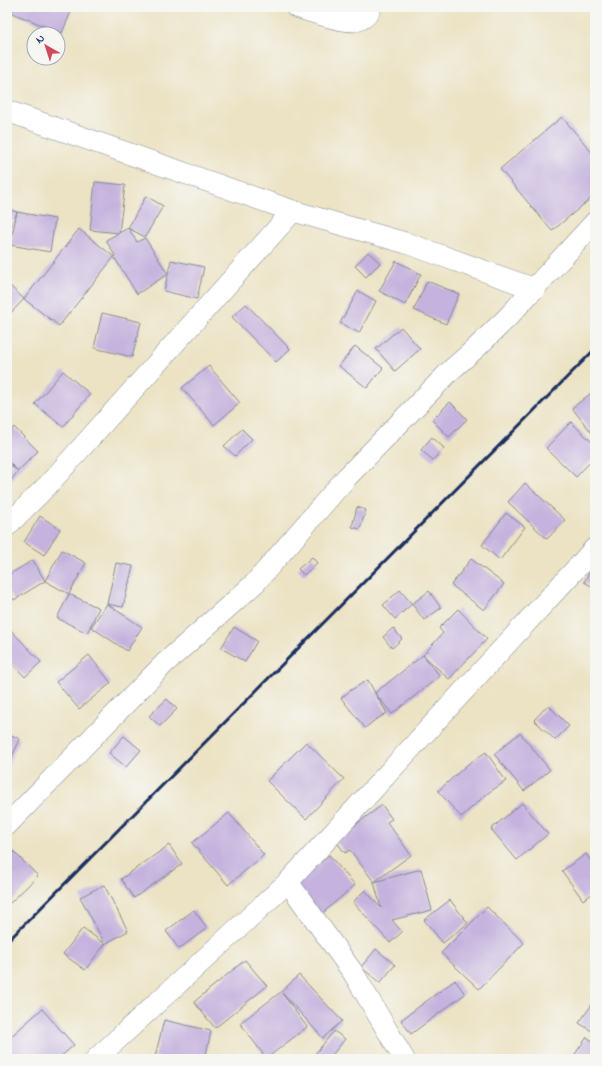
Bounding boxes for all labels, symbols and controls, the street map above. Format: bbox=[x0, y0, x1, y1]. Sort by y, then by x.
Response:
north arrow bbox=[26, 26, 66, 66]
text: N bbox=[32, 30, 48, 48]

